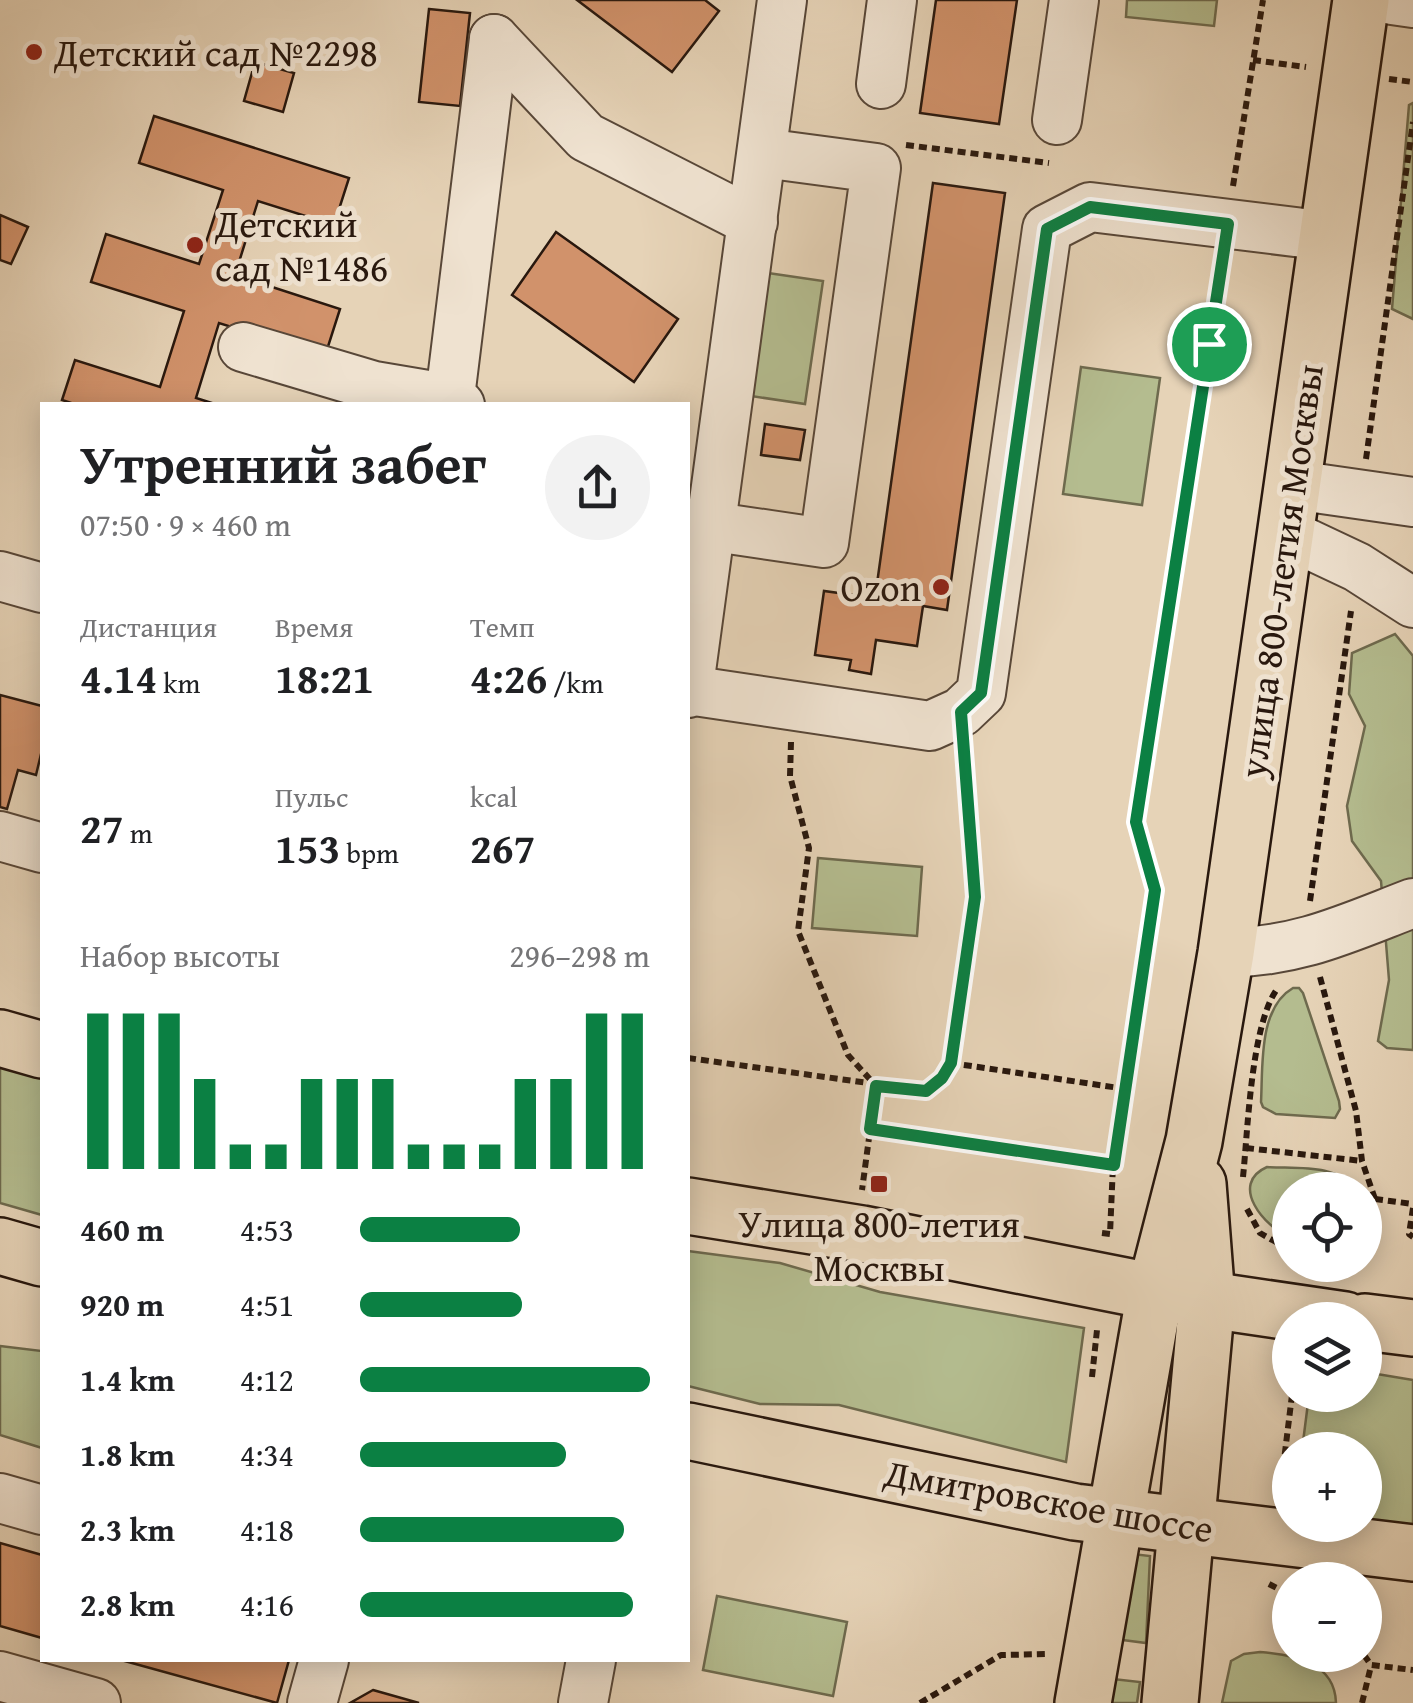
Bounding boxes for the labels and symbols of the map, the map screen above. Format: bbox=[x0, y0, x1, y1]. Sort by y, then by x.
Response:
place label: Детский сад №2298 bbox=[53, 24, 378, 80]
marker: Детский сад №2298 bbox=[23, 41, 45, 63]
place label: Детский сад №1486 bbox=[214, 195, 388, 295]
marker: Детский сад №1486 bbox=[184, 234, 206, 256]
pin bbox=[1167, 302, 1252, 387]
street label: улица 800-летия Москвы bbox=[1223, 360, 1337, 782]
place label: Ozon bbox=[841, 559, 921, 615]
marker: Ozon bbox=[930, 576, 952, 598]
marker: Улица 800-летия Москвы bbox=[868, 1173, 890, 1195]
place label: Улица 800-летия Москвы bbox=[738, 1195, 1020, 1295]
street label: Дмитровское шоссе bbox=[879, 1443, 1218, 1556]

